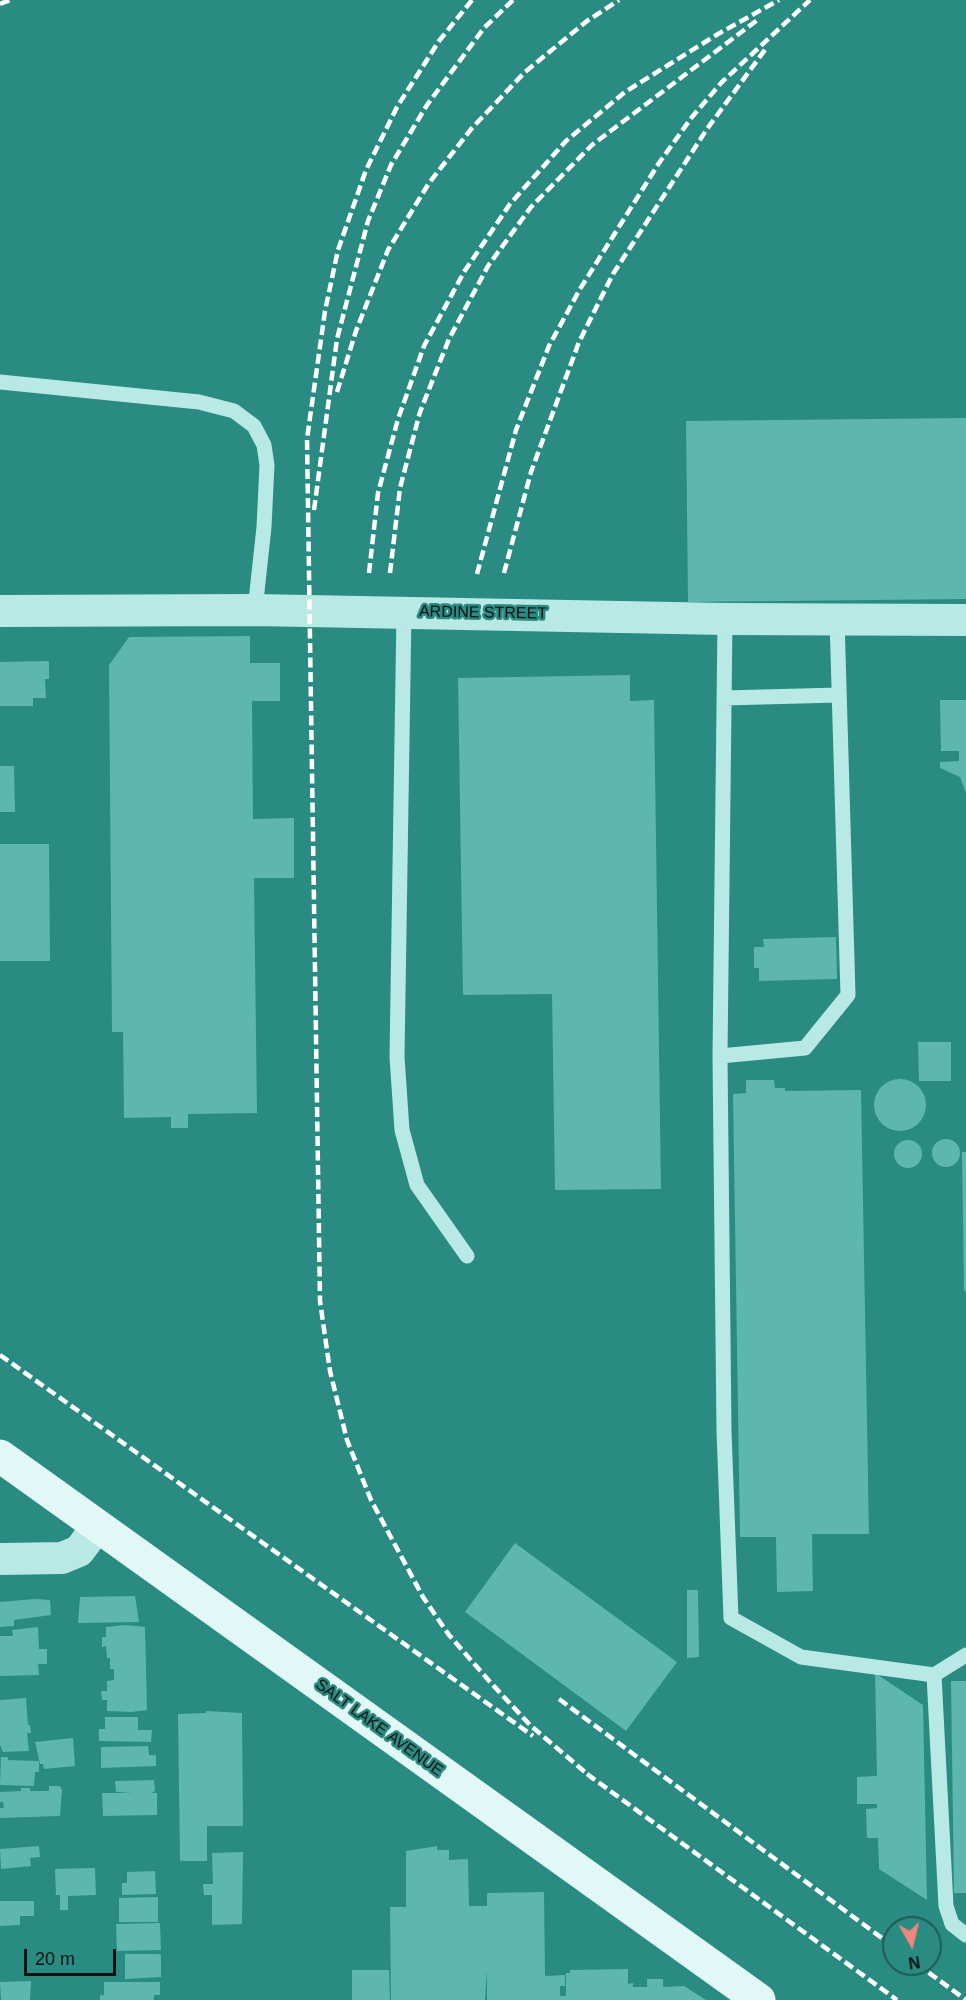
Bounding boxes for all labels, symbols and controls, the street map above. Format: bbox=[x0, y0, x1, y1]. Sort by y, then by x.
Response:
street label: ARDINE STREET bbox=[419, 602, 547, 624]
street label: SALT LAKE AVENUE bbox=[311, 1675, 447, 1781]
north arrow bbox=[882, 1916, 942, 1976]
scale bar bbox=[27, 1937, 118, 1975]
text: 20 m bbox=[35, 1949, 75, 1969]
text: N bbox=[907, 1953, 921, 1972]

